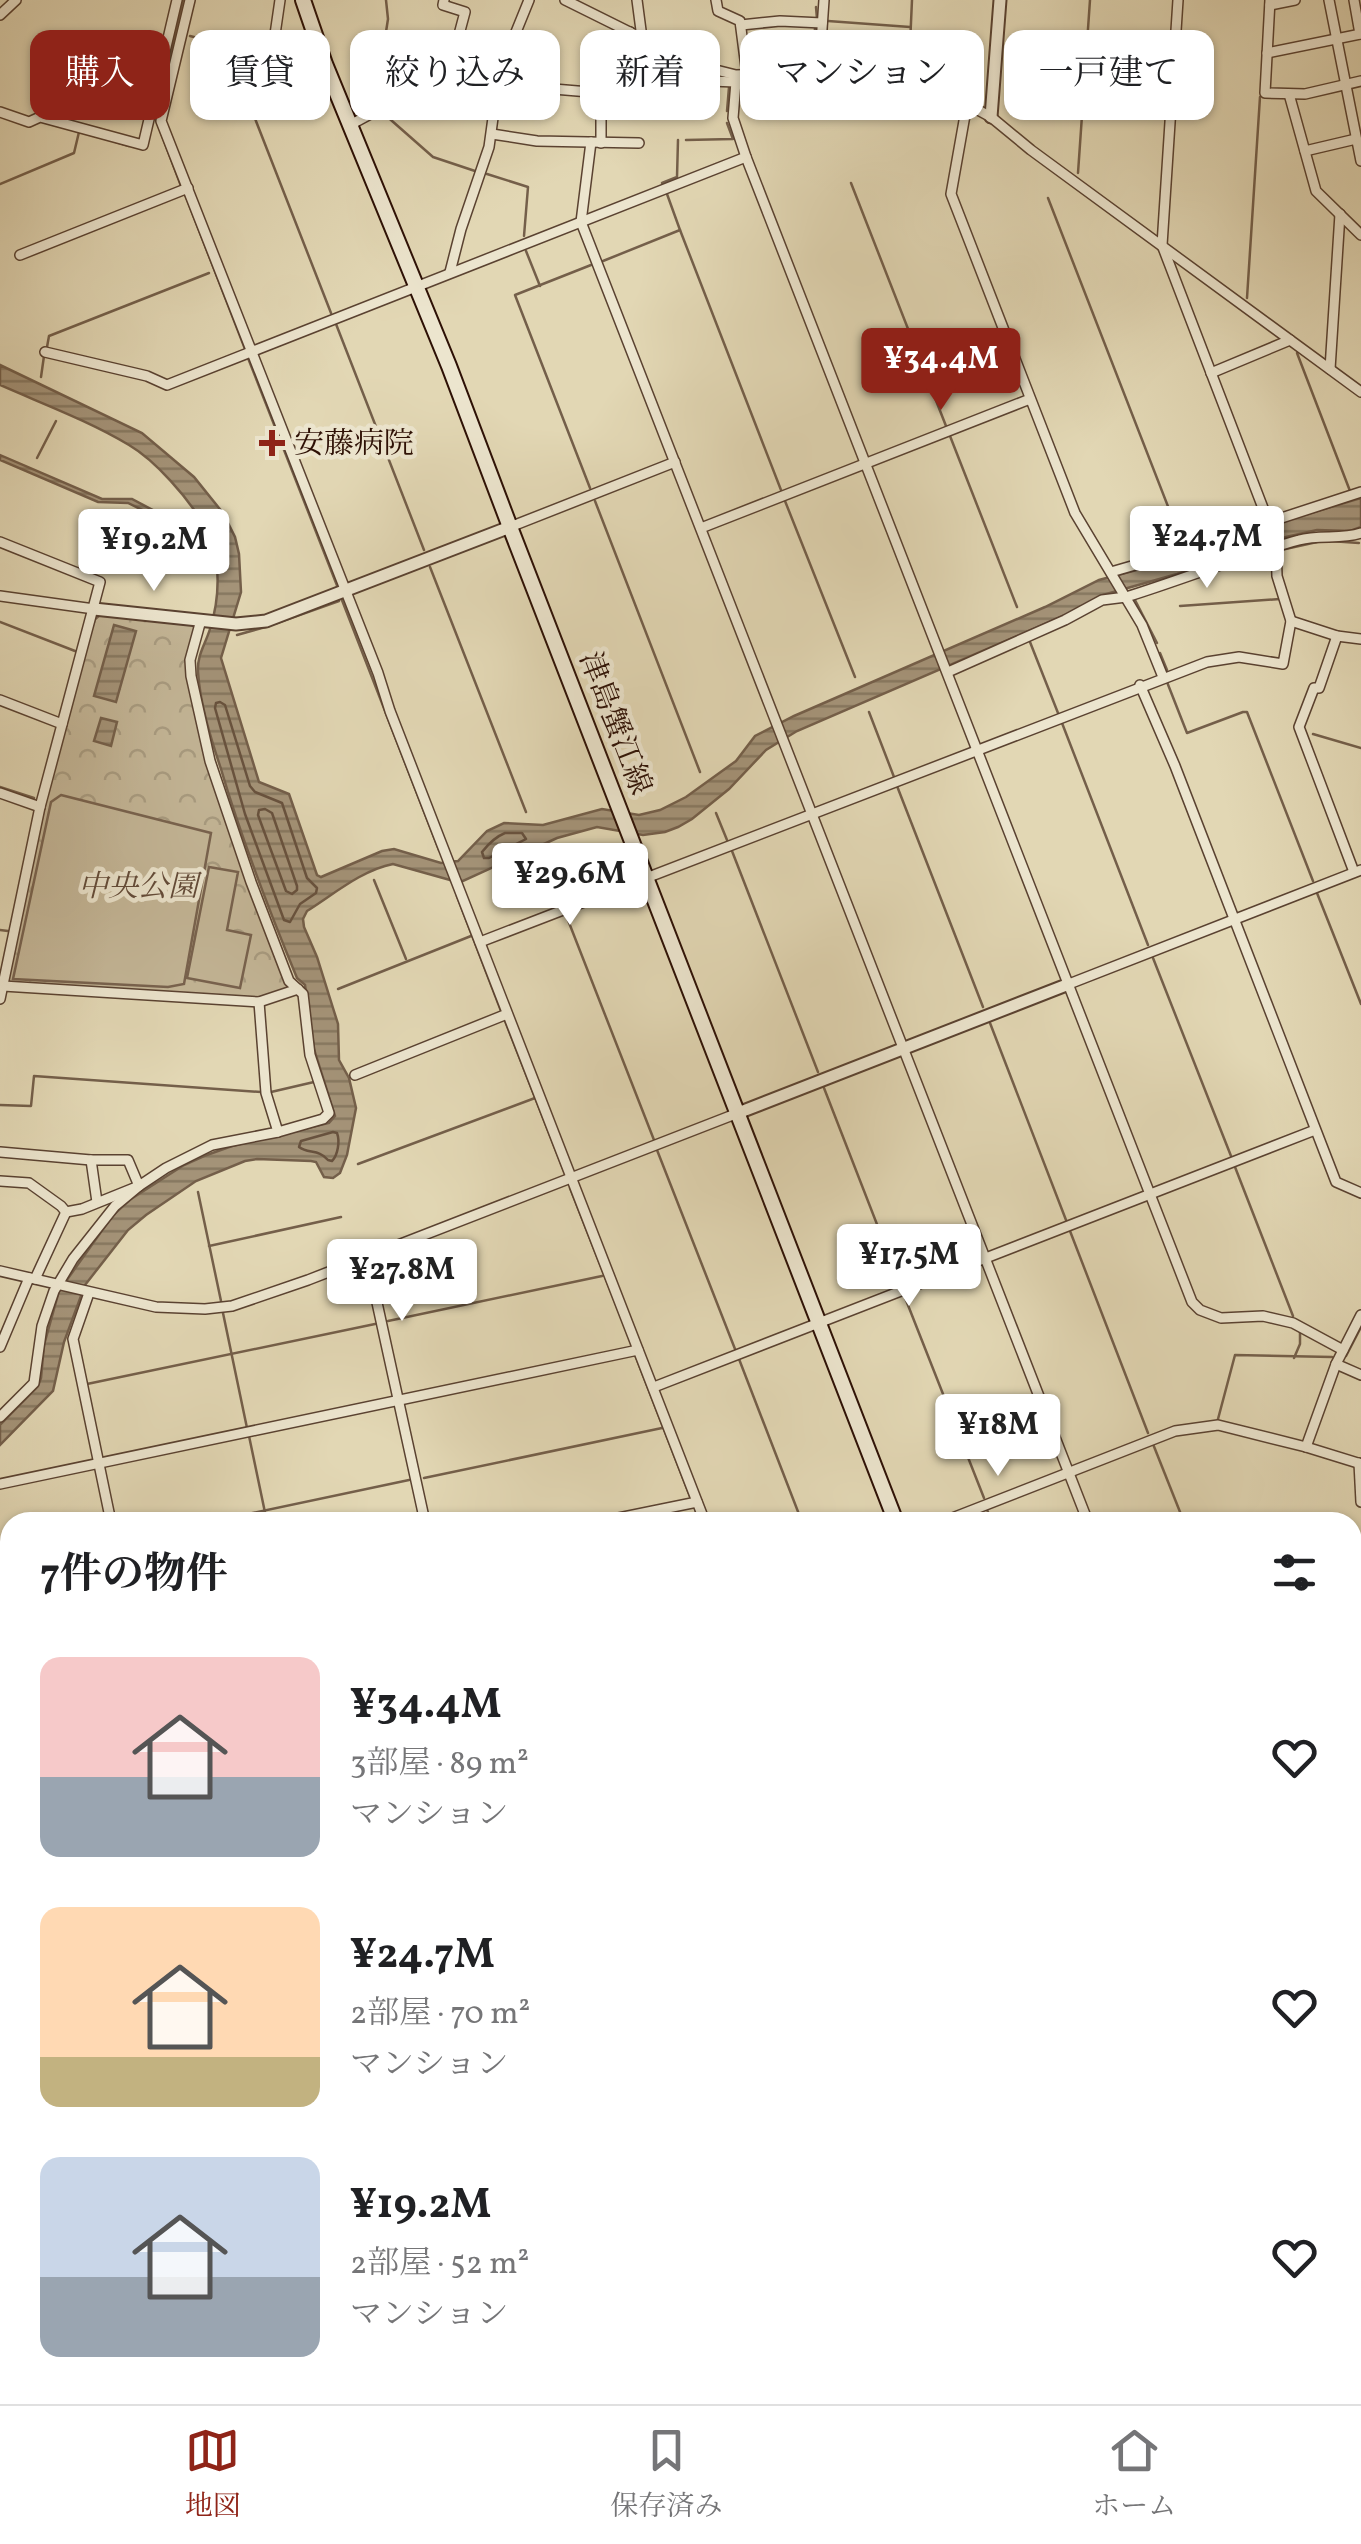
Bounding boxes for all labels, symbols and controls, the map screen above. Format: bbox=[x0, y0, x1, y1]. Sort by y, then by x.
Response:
chip: 購入 bbox=[30, 30, 170, 120]
chip: 賃貸 bbox=[190, 30, 330, 120]
chip: 絞り込み bbox=[350, 30, 560, 120]
chip: 新着 bbox=[580, 30, 720, 120]
chip: マンション bbox=[740, 30, 984, 120]
chip: 一戸建て bbox=[1004, 30, 1214, 120]
pin: ¥34.4M bbox=[860, 328, 1022, 413]
text: ¥34.4M bbox=[883, 338, 999, 382]
place label: 安藤病院 bbox=[294, 424, 414, 466]
marker: 安藤病院 bbox=[259, 430, 285, 456]
pin: ¥24.7M bbox=[1126, 506, 1288, 591]
pin: ¥19.2M bbox=[73, 509, 235, 594]
text: ¥24.7M bbox=[1152, 516, 1262, 560]
text: ¥19.2M bbox=[100, 519, 208, 563]
street label: 津島蟹江線 bbox=[568, 646, 661, 801]
pin: ¥29.6M bbox=[489, 843, 651, 928]
text: ¥29.6M bbox=[514, 853, 626, 897]
park label: 中央公園 bbox=[78, 867, 203, 909]
pin: ¥17.5M bbox=[828, 1224, 990, 1309]
text: ¥17.5M bbox=[859, 1234, 959, 1278]
pin: ¥27.8M bbox=[321, 1239, 483, 1324]
text: ¥27.8M bbox=[349, 1249, 455, 1293]
pin: ¥18M bbox=[939, 1394, 1057, 1479]
text: ¥18M bbox=[957, 1404, 1039, 1448]
icon: filters bbox=[1267, 1545, 1322, 1600]
text: 7件の物件 bbox=[40, 1547, 228, 1606]
text: ¥34.4M bbox=[350, 1677, 501, 1736]
icon: home bbox=[120, 1697, 240, 1817]
icon: heart bbox=[1267, 1730, 1322, 1785]
text: 3部屋 · 89 m² bbox=[350, 1743, 529, 1787]
text: マンション bbox=[350, 1794, 509, 1838]
text: ¥24.7M bbox=[350, 1927, 495, 1986]
icon: home bbox=[120, 1947, 240, 2067]
icon: heart bbox=[1267, 1980, 1322, 2035]
text: 2部屋 · 70 m² bbox=[350, 1993, 530, 2037]
text: マンション bbox=[350, 2044, 509, 2088]
text: ¥19.2M bbox=[350, 2177, 491, 2236]
icon: home bbox=[120, 2197, 240, 2317]
icon: heart bbox=[1267, 2230, 1322, 2285]
text: 2部屋 · 52 m² bbox=[350, 2243, 529, 2287]
text: マンション bbox=[350, 2294, 509, 2338]
tab: 地図 bbox=[185, 2423, 241, 2527]
tab: 保存済み bbox=[610, 2423, 722, 2527]
tab: ホーム bbox=[1092, 2423, 1176, 2527]

